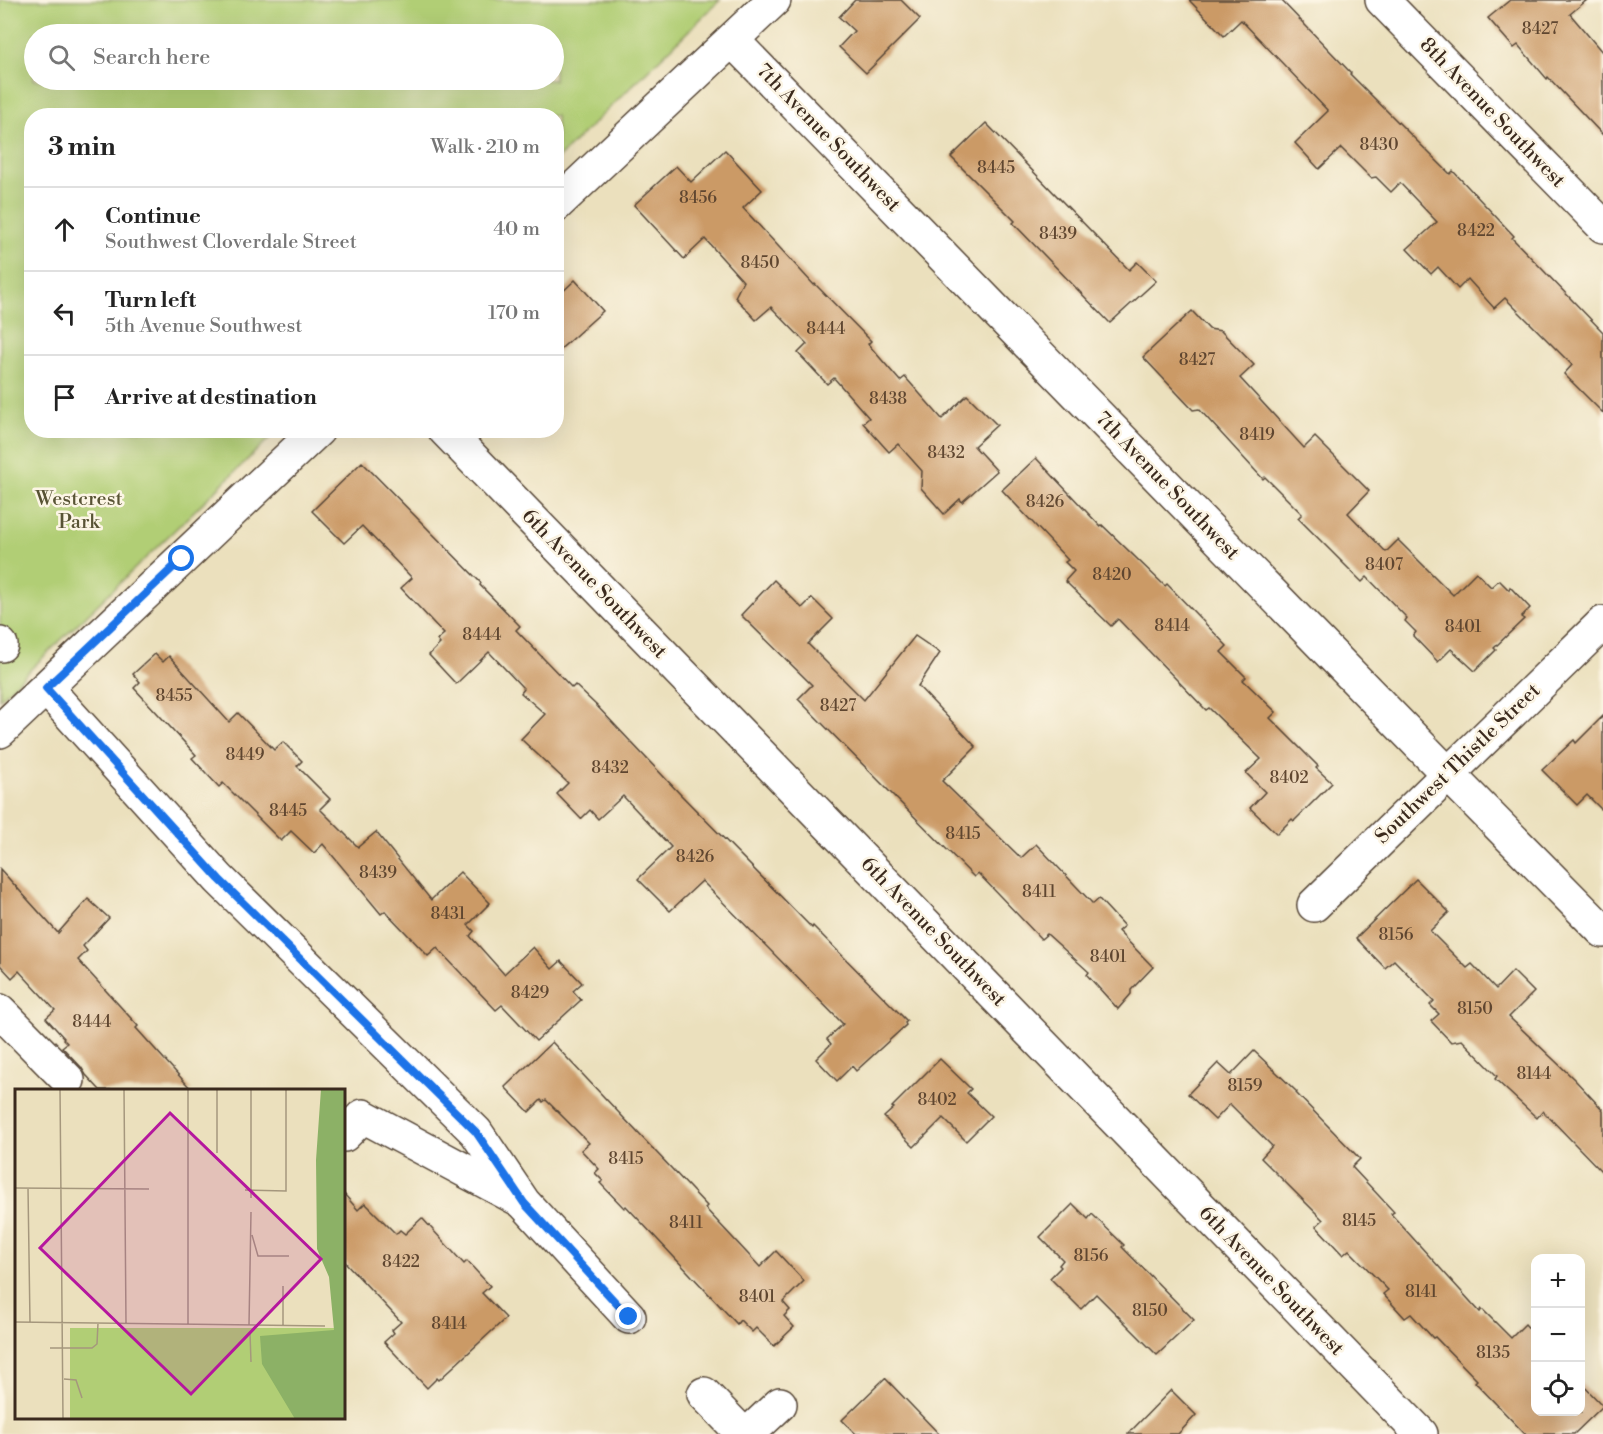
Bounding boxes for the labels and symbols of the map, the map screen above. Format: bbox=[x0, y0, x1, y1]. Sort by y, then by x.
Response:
house number: 8427 bbox=[1522, 19, 1558, 39]
street label: 8th Avenue Southwest bbox=[1414, 33, 1570, 193]
street label: 7th Avenue Southwest bbox=[751, 59, 905, 217]
house number: 8430 bbox=[1359, 135, 1399, 155]
house number: 8445 bbox=[977, 158, 1015, 178]
house number: 8456 bbox=[679, 188, 717, 208]
house number: 8422 bbox=[1457, 221, 1495, 241]
house number: 8439 bbox=[1039, 224, 1077, 244]
house number: 8450 bbox=[740, 253, 780, 273]
house number: 8444 bbox=[806, 319, 846, 339]
house number: 8427 bbox=[1179, 350, 1215, 370]
house number: 8438 bbox=[869, 389, 907, 409]
street label: 7th Avenue Southwest bbox=[1090, 407, 1244, 565]
house number: 8419 bbox=[1239, 425, 1275, 445]
house number: 8432 bbox=[927, 443, 965, 463]
park label: Westcrest Park bbox=[34, 487, 123, 535]
house number: 8426 bbox=[1026, 492, 1065, 512]
street label: 6th Avenue Southwest bbox=[516, 504, 672, 664]
route start bbox=[168, 545, 194, 571]
house number: 8407 bbox=[1365, 555, 1403, 575]
house number: 8420 bbox=[1092, 565, 1132, 585]
house number: 8414 bbox=[1154, 616, 1190, 636]
house number: 8401 bbox=[1445, 617, 1481, 637]
house number: 8444 bbox=[462, 625, 502, 645]
street label: Southwest Thistle Street bbox=[1370, 679, 1546, 849]
house number: 8455 bbox=[155, 686, 193, 706]
house number: 8427 bbox=[820, 696, 856, 716]
house number: 8449 bbox=[225, 745, 265, 765]
house number: 8432 bbox=[591, 758, 629, 778]
house number: 8402 bbox=[1269, 768, 1309, 788]
house number: 8445 bbox=[269, 801, 307, 821]
house number: 8415 bbox=[945, 824, 981, 844]
house number: 8426 bbox=[676, 847, 715, 867]
street label: 6th Avenue Southwest bbox=[855, 852, 1011, 1012]
house number: 8439 bbox=[359, 863, 397, 883]
house number: 8411 bbox=[1022, 882, 1056, 902]
house number: 8431 bbox=[431, 904, 466, 924]
house number: 8156 bbox=[1379, 925, 1414, 945]
house number: 8401 bbox=[1090, 947, 1126, 967]
house number: 8429 bbox=[511, 983, 550, 1003]
house number: 8150 bbox=[1457, 999, 1493, 1019]
house number: 8444 bbox=[72, 1012, 112, 1032]
house number: 8144 bbox=[1516, 1064, 1552, 1084]
house number: 8159 bbox=[1228, 1076, 1263, 1096]
inset map bbox=[15, 1089, 345, 1419]
house number: 8402 bbox=[917, 1090, 957, 1110]
house number: 8415 bbox=[608, 1149, 644, 1169]
street label: 6th Avenue Southwest bbox=[1193, 1201, 1349, 1361]
house number: 8145 bbox=[1342, 1211, 1376, 1231]
house number: 8411 bbox=[669, 1213, 703, 1233]
house number: 8156 bbox=[1074, 1246, 1109, 1266]
house number: 8422 bbox=[382, 1252, 420, 1272]
house number: 8141 bbox=[1405, 1282, 1437, 1302]
house number: 8401 bbox=[739, 1287, 775, 1307]
house number: 8150 bbox=[1132, 1301, 1168, 1321]
route end bbox=[615, 1303, 641, 1329]
house number: 8414 bbox=[431, 1314, 467, 1334]
house number: 8135 bbox=[1476, 1343, 1510, 1363]

